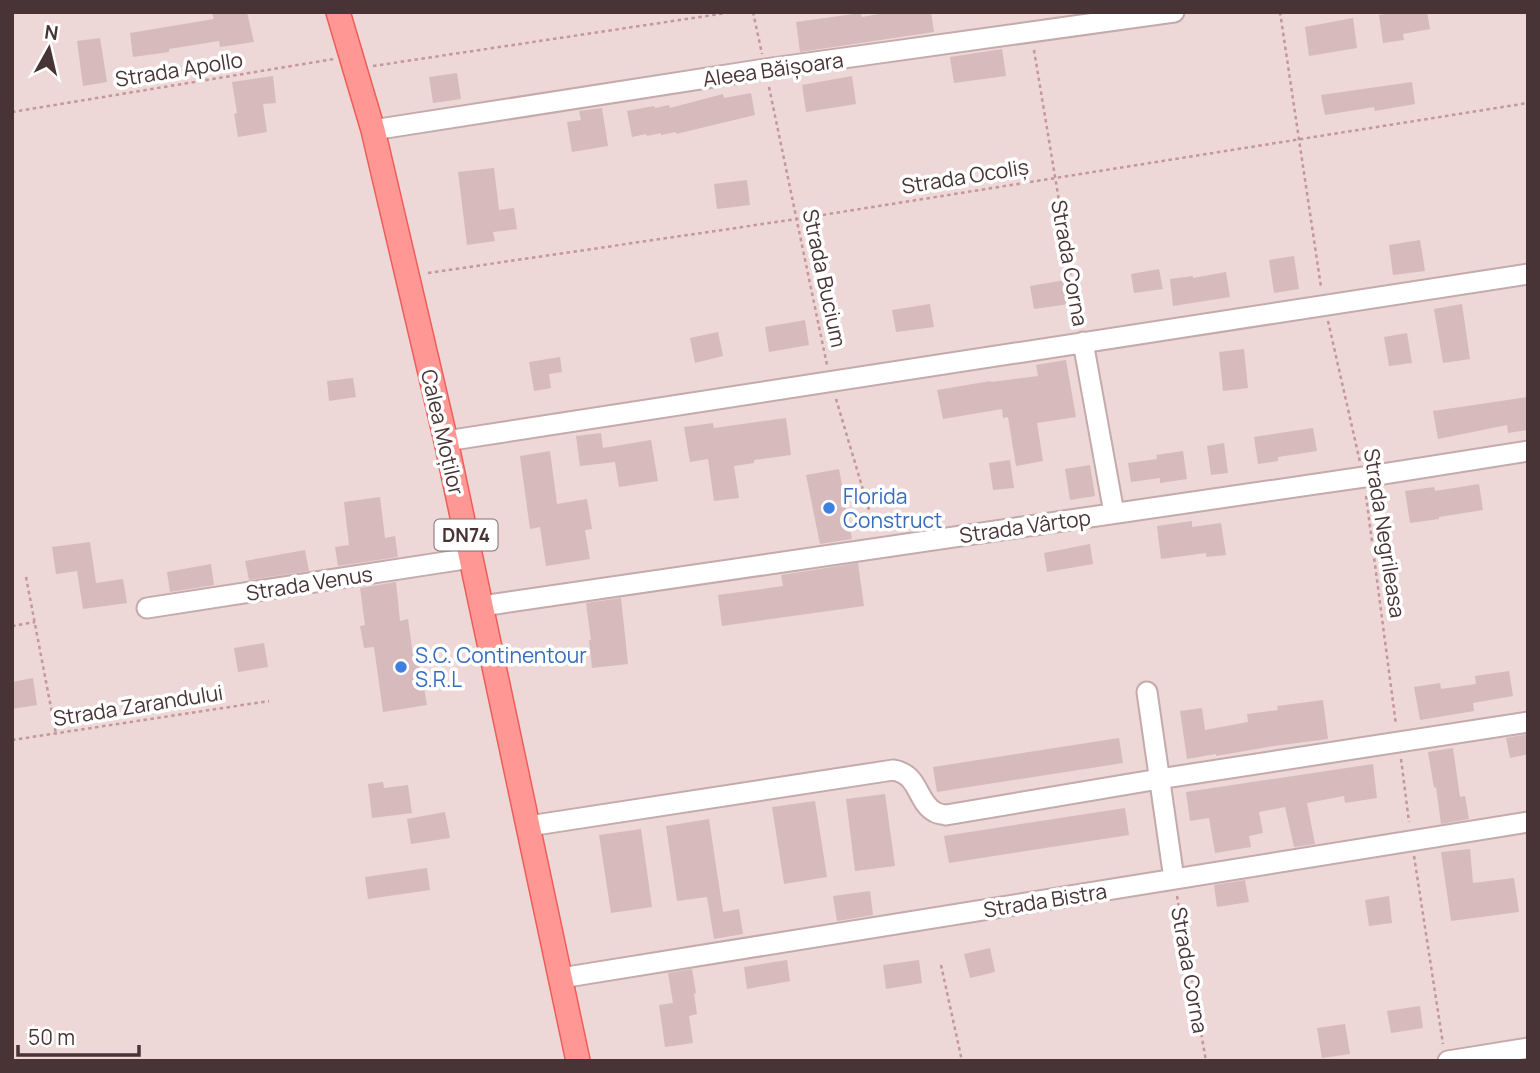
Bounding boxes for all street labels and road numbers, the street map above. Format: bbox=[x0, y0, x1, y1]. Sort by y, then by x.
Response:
street label: Strada Apollo bbox=[113, 45, 245, 93]
street label: Aleea Băișoara bbox=[701, 45, 845, 93]
street label: Strada Ocoliș bbox=[899, 152, 1031, 200]
street label: Strada Corna bbox=[1045, 198, 1095, 328]
street label: Strada Bucium bbox=[797, 206, 853, 350]
street label: Calea Moților bbox=[415, 367, 471, 498]
street label: Strada Negrileasa bbox=[1358, 446, 1412, 620]
street label: Strada Vârtop bbox=[958, 503, 1092, 549]
road number: DN74 bbox=[434, 520, 498, 550]
street label: Strada Venus bbox=[244, 559, 374, 607]
street label: Strada Zarandului bbox=[51, 678, 225, 732]
street label: Strada Bistra bbox=[981, 876, 1109, 924]
street label: Strada Corna bbox=[1165, 905, 1215, 1035]

